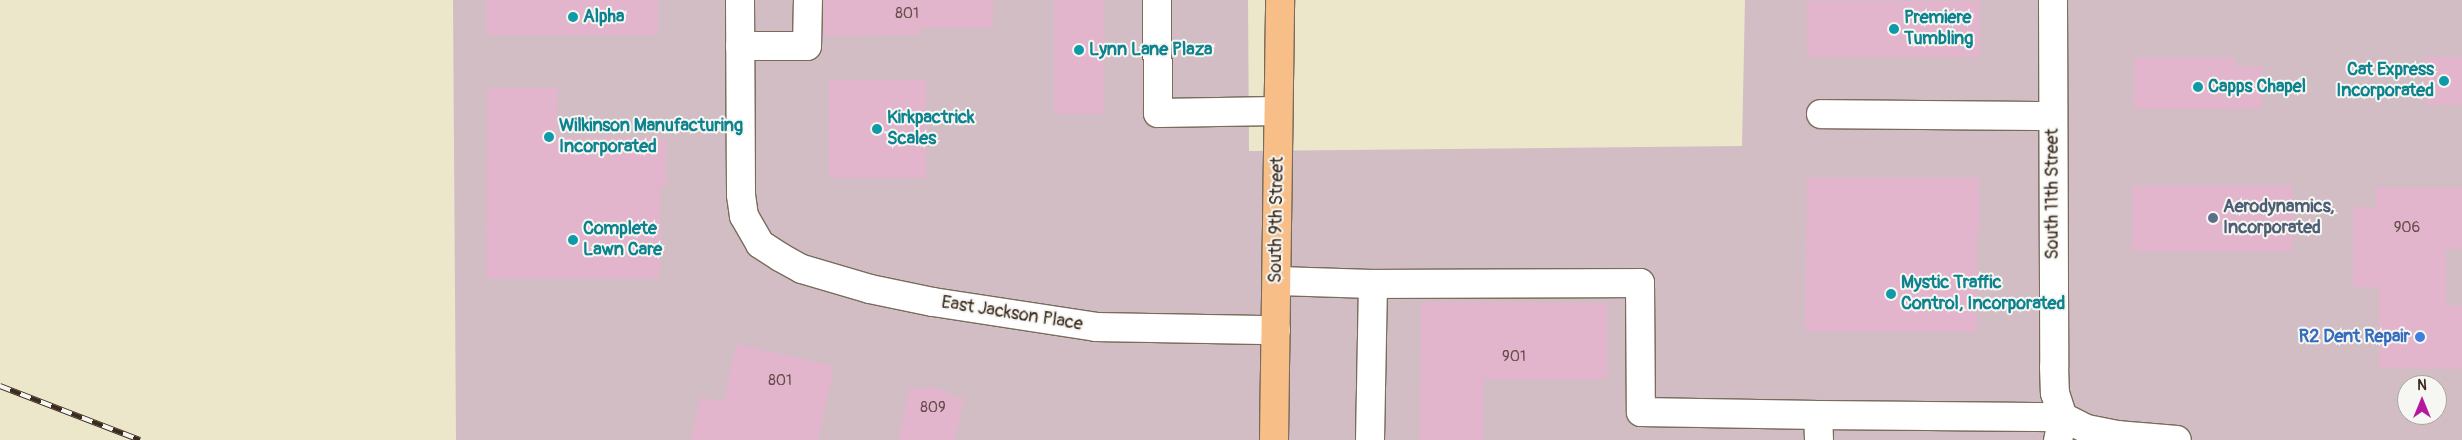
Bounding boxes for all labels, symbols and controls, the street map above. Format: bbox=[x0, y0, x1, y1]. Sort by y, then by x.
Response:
house number: 801 bbox=[895, 5, 919, 23]
place label: Alpha bbox=[583, 6, 624, 28]
place label: Premiere Tumbling bbox=[1904, 8, 1973, 50]
marker: Alpha bbox=[567, 11, 579, 23]
marker: Premiere Tumbling bbox=[1888, 23, 1900, 35]
place label: Lynn Lane Plaza bbox=[1089, 39, 1212, 61]
marker: Lynn Lane Plaza bbox=[1073, 44, 1085, 56]
place label: Cat Express Incorporated bbox=[2336, 60, 2434, 102]
marker: Cat Express Incorporated bbox=[2438, 75, 2450, 87]
place label: Capps Chapel bbox=[2208, 76, 2306, 98]
marker: Capps Chapel bbox=[2192, 81, 2204, 93]
place label: Kirkpactrick Scales bbox=[887, 108, 975, 150]
place label: Wilkinson Manufacturing Incorporated bbox=[559, 116, 743, 158]
marker: Kirkpactrick Scales bbox=[871, 123, 883, 135]
street label: South 11th Street bbox=[2042, 128, 2064, 260]
marker: Wilkinson Manufacturing Incorporated bbox=[543, 131, 555, 143]
street label: South 9th Street bbox=[1265, 157, 1289, 283]
place label: Aerodynamics, Incorporated bbox=[2223, 197, 2334, 240]
marker: Aerodynamics, Incorporated bbox=[2207, 212, 2219, 224]
place label: Complete Lawn Care bbox=[583, 219, 662, 262]
house number: 906 bbox=[2394, 219, 2420, 237]
marker: Complete Lawn Care bbox=[567, 234, 579, 246]
place label: Mystic Traffic Control, Incorporated bbox=[1901, 273, 2065, 316]
marker: Mystic Traffic Control, Incorporated bbox=[1885, 288, 1897, 300]
street label: East Jackson Place bbox=[940, 292, 1084, 336]
place label: R2 Dent Repair bbox=[2299, 326, 2410, 348]
marker: R2 Dent Repair bbox=[2414, 331, 2426, 343]
house number: 901 bbox=[1502, 348, 1526, 366]
house number: 801 bbox=[768, 372, 792, 390]
north arrow bbox=[2397, 375, 2447, 425]
text: N bbox=[2417, 377, 2427, 394]
house number: 809 bbox=[920, 399, 946, 417]

